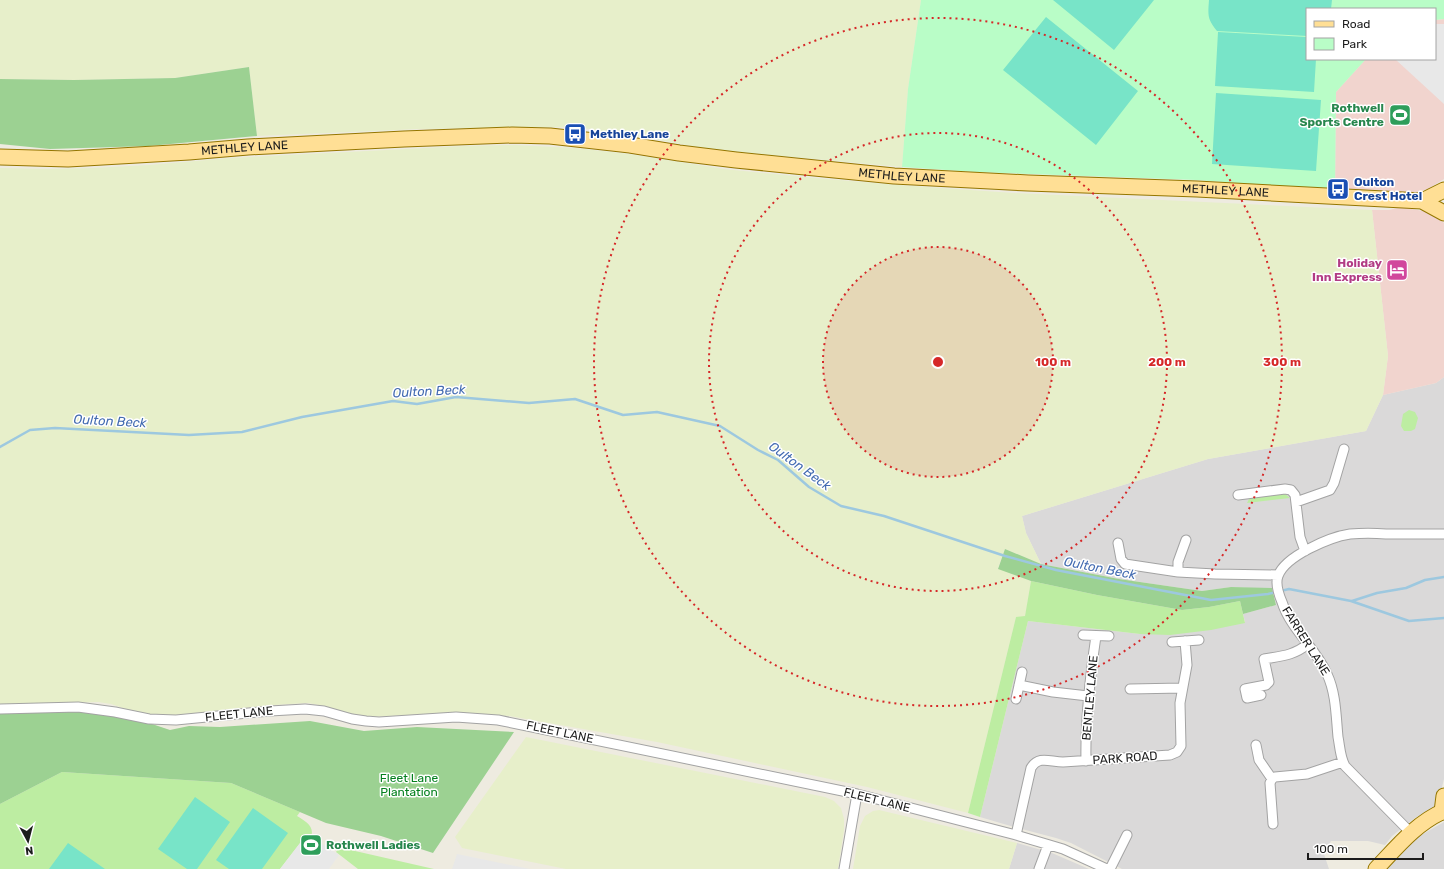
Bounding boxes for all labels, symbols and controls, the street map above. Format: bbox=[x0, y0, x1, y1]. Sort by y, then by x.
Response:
legend bbox=[1306, 8, 1436, 60]
text: Road bbox=[1342, 17, 1370, 31]
text: Park bbox=[1342, 37, 1368, 51]
place label: Rothwell Sports Centre bbox=[1300, 101, 1384, 129]
sports icon: Rothwell Sports Centre bbox=[1387, 102, 1413, 128]
bus stop icon: Methley Lane bbox=[562, 121, 588, 147]
place label: Methley Lane bbox=[590, 127, 669, 141]
street label: METHLEY LANE bbox=[201, 138, 288, 158]
street label: METHLEY LANE bbox=[858, 165, 946, 186]
place label: Oulton Crest Hotel bbox=[1354, 175, 1422, 203]
bus stop icon: Oulton Crest Hotel bbox=[1325, 176, 1351, 202]
street label: METHLEY LANE bbox=[1182, 181, 1269, 200]
place label: Holiday Inn Express bbox=[1312, 256, 1382, 284]
hotel icon: Holiday Inn Express bbox=[1384, 257, 1410, 283]
centre of rings bbox=[931, 355, 945, 369]
text: 100 m bbox=[1035, 355, 1071, 369]
text: 200 m bbox=[1148, 355, 1186, 369]
text: 300 m bbox=[1263, 355, 1301, 369]
water label: Oulton Beck bbox=[392, 382, 466, 400]
water label: Oulton Beck bbox=[73, 412, 147, 430]
water label: Oulton Beck bbox=[766, 438, 834, 494]
water label: Oulton Beck bbox=[1063, 554, 1138, 582]
street label: FARRER LANE bbox=[1279, 604, 1333, 678]
street label: BENTLEY LANE bbox=[1079, 655, 1101, 741]
street label: FLEET LANE bbox=[204, 703, 274, 725]
street label: FLEET LANE bbox=[525, 718, 595, 746]
street label: PARK ROAD bbox=[1092, 749, 1158, 767]
park label: Fleet Lane Plantation bbox=[380, 771, 438, 799]
street label: FLEET LANE bbox=[842, 785, 912, 815]
north arrow bbox=[8, 821, 48, 861]
sports icon: Rothwell Ladies bbox=[298, 832, 324, 858]
scale bar bbox=[1308, 835, 1423, 861]
place label: Rothwell Ladies bbox=[326, 838, 421, 852]
text: 100 m bbox=[1314, 842, 1348, 856]
text: N bbox=[24, 843, 34, 857]

